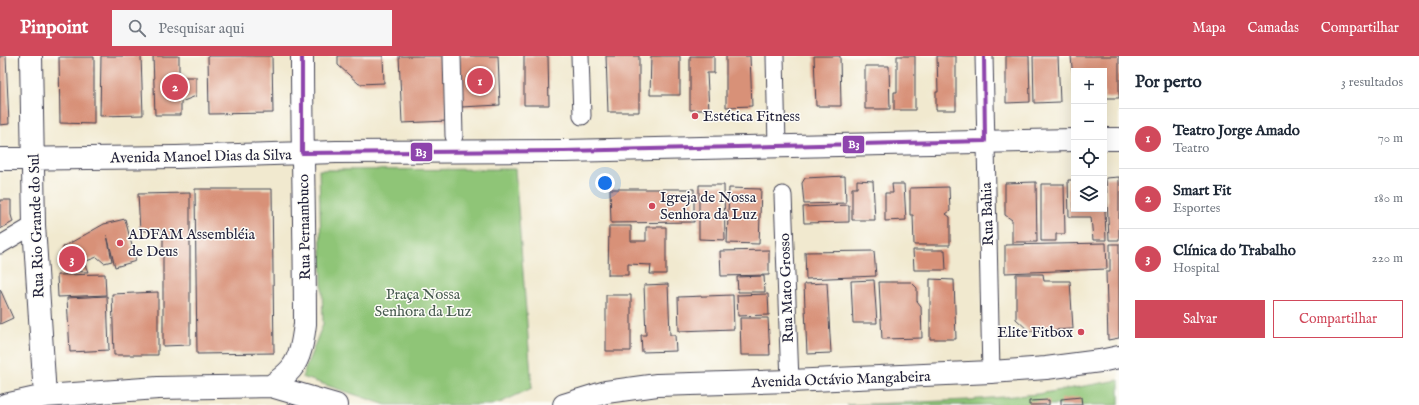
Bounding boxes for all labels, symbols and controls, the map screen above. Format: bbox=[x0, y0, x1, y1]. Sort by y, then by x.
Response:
search box bbox=[112, 10, 392, 46]
text: Pinpoint bbox=[20, 16, 88, 40]
icon: search bbox=[126, 17, 148, 39]
text: Pesquisar aqui bbox=[158, 19, 244, 38]
text: Mapa bbox=[1193, 19, 1225, 37]
text: Camadas bbox=[1247, 19, 1299, 37]
text: Compartilhar bbox=[1321, 19, 1399, 37]
pin: 1 bbox=[467, 66, 493, 96]
map controls bbox=[1071, 68, 1107, 212]
button: + bbox=[1071, 68, 1107, 104]
pin: 2 bbox=[162, 72, 188, 102]
text: Por perto bbox=[1135, 72, 1202, 93]
text: 3 resultados bbox=[1341, 74, 1403, 91]
button: − bbox=[1071, 104, 1107, 140]
place label: Estética Fitness bbox=[703, 107, 800, 126]
marker: Estética Fitness bbox=[690, 111, 700, 121]
text: Teatro Jorge Amado bbox=[1173, 121, 1300, 140]
text: 1 bbox=[1146, 130, 1150, 147]
text: 70 m bbox=[1378, 130, 1403, 147]
line badge: B3 bbox=[842, 135, 865, 154]
text: B3 bbox=[848, 138, 860, 152]
button: locate bbox=[1071, 140, 1107, 176]
text: Teatro bbox=[1173, 140, 1209, 157]
line badge: B3 bbox=[410, 142, 433, 162]
street label: Avenida Manoel Dias da Silva bbox=[109, 145, 292, 168]
text: B3 bbox=[415, 146, 427, 160]
street label: Rua Rio Grande do Sul bbox=[24, 153, 49, 299]
your location bbox=[595, 173, 615, 193]
street label: Rua Pernambuco bbox=[294, 174, 315, 280]
button: layers bbox=[1071, 176, 1107, 212]
street label: Rua Bahia bbox=[977, 181, 998, 246]
text: Smart Fit bbox=[1173, 181, 1231, 200]
place label: Igreja de Nossa Senhora da Luz bbox=[660, 188, 757, 224]
text: 2 bbox=[1145, 190, 1151, 207]
text: 180 m bbox=[1374, 190, 1403, 207]
text: Esportes bbox=[1173, 200, 1220, 217]
marker: Igreja de Nossa Senhora da Luz bbox=[647, 201, 657, 211]
place label: ADFAM Assembléia de Deus bbox=[127, 225, 256, 261]
street label: Rua Mato Grosso bbox=[775, 233, 798, 343]
marker: ADFAM Assembléia de Deus bbox=[115, 238, 125, 248]
text: Clínica do Trabalho bbox=[1173, 241, 1296, 260]
pin: 3 bbox=[59, 244, 85, 274]
text: 3 bbox=[1146, 250, 1150, 267]
text: 220 m bbox=[1372, 250, 1403, 267]
text: Hospital bbox=[1173, 260, 1220, 277]
park label: Praça Nossa Senhora da Luz bbox=[375, 285, 472, 321]
button: Salvar bbox=[1135, 300, 1265, 338]
button: Compartilhar bbox=[1273, 300, 1403, 338]
place label: Elite Fitbox bbox=[997, 323, 1074, 342]
marker: Elite Fitbox bbox=[1076, 327, 1086, 337]
street label: Avenida Octávio Mangabeira bbox=[750, 367, 931, 392]

